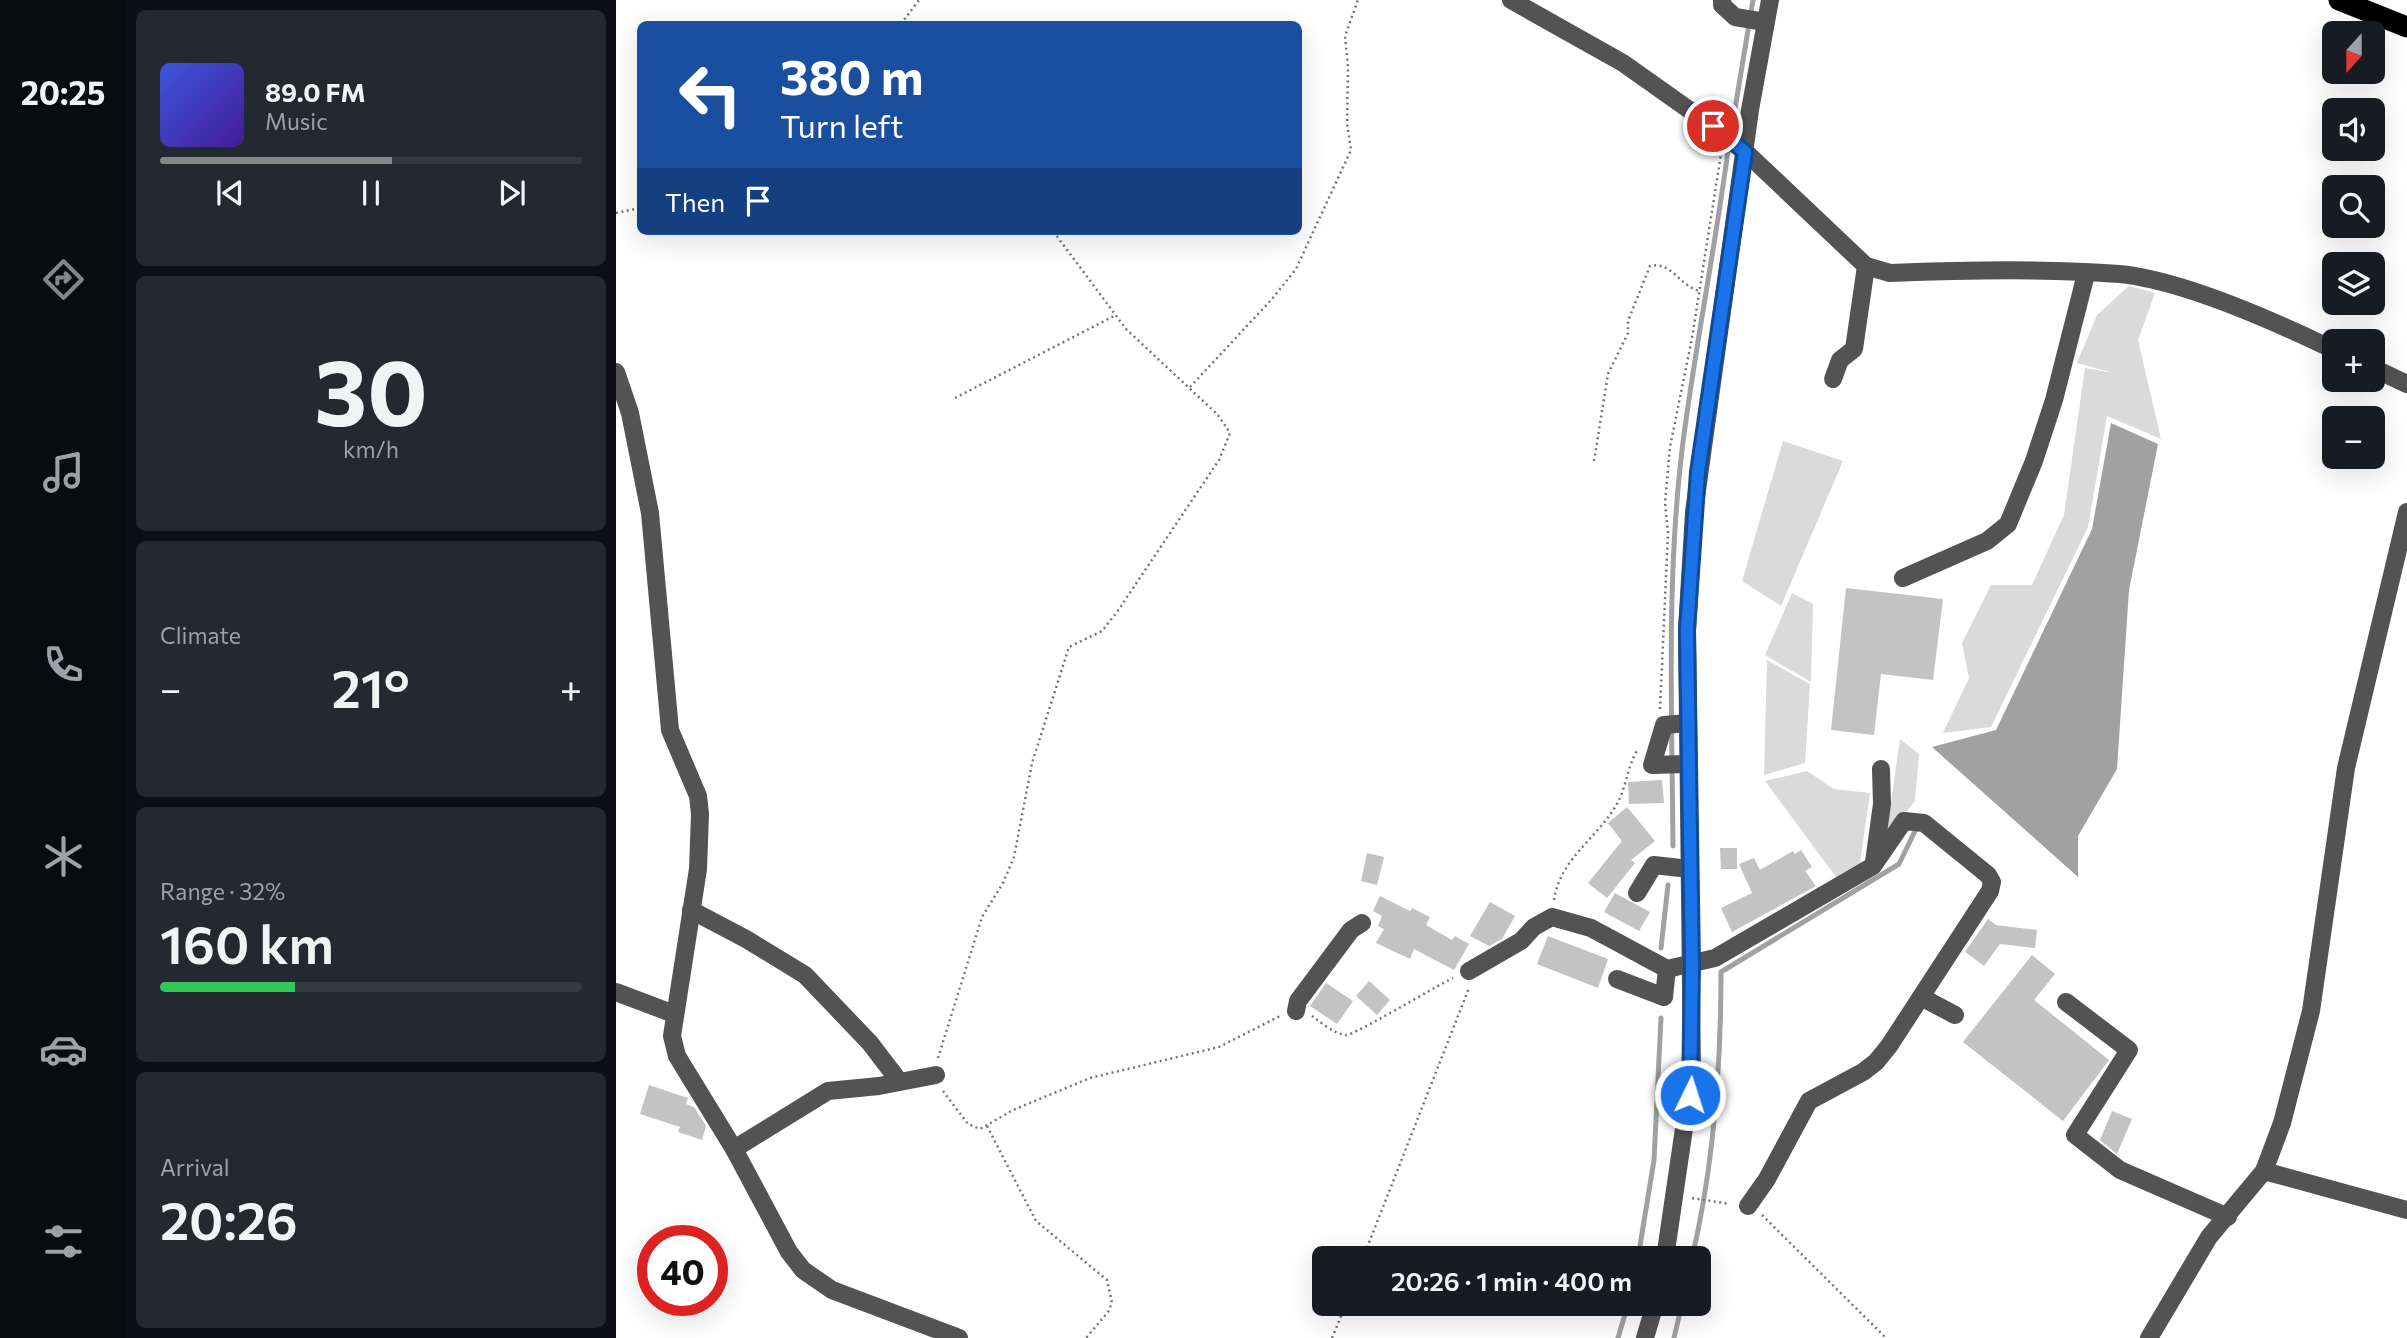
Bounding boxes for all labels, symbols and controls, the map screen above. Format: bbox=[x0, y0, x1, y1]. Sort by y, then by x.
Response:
north arrow bbox=[2322, 21, 2385, 84]
map controls bbox=[2322, 21, 2385, 469]
text: 380 m bbox=[780, 45, 924, 105]
icon: left bbox=[665, 49, 756, 140]
text: 20:25 bbox=[21, 72, 105, 112]
text: 89.0 FM bbox=[265, 76, 366, 107]
pin bbox=[1683, 96, 1743, 156]
button: sound bbox=[2322, 98, 2385, 161]
text: Turn left bbox=[780, 105, 904, 145]
text: Music bbox=[265, 107, 328, 135]
icon: arrive bbox=[1694, 107, 1732, 145]
icon: previous bbox=[211, 174, 249, 212]
icon: pause bbox=[352, 174, 390, 212]
icon: next bbox=[493, 174, 531, 212]
button: search bbox=[2322, 175, 2385, 238]
icon: arrive bbox=[739, 182, 777, 220]
text: Then bbox=[665, 186, 725, 217]
button: layers bbox=[2322, 252, 2385, 315]
icon: directions bbox=[39, 255, 88, 304]
button: + bbox=[2322, 329, 2385, 392]
text: 30 bbox=[314, 333, 428, 445]
button: − bbox=[2322, 406, 2385, 469]
text: km/h bbox=[343, 435, 399, 463]
icon: music bbox=[39, 448, 88, 497]
text: Climate bbox=[160, 621, 241, 649]
icon: phone bbox=[39, 640, 88, 689]
text: 21° bbox=[331, 655, 410, 719]
text: − bbox=[160, 664, 182, 711]
text: + bbox=[560, 664, 582, 711]
icon: climate bbox=[39, 832, 88, 881]
text: Range · 32% bbox=[160, 877, 285, 905]
text: 160 km bbox=[160, 911, 334, 975]
icon: car bbox=[39, 1025, 88, 1074]
position arrow bbox=[1653, 1058, 1727, 1132]
text: Arrival bbox=[160, 1153, 230, 1181]
text: 20:26 bbox=[160, 1187, 298, 1251]
icon: filters bbox=[39, 1217, 88, 1266]
speed limit sign: 40 bbox=[637, 1225, 728, 1316]
text: 20:26 · 1 min · 400 m bbox=[1391, 1265, 1632, 1296]

